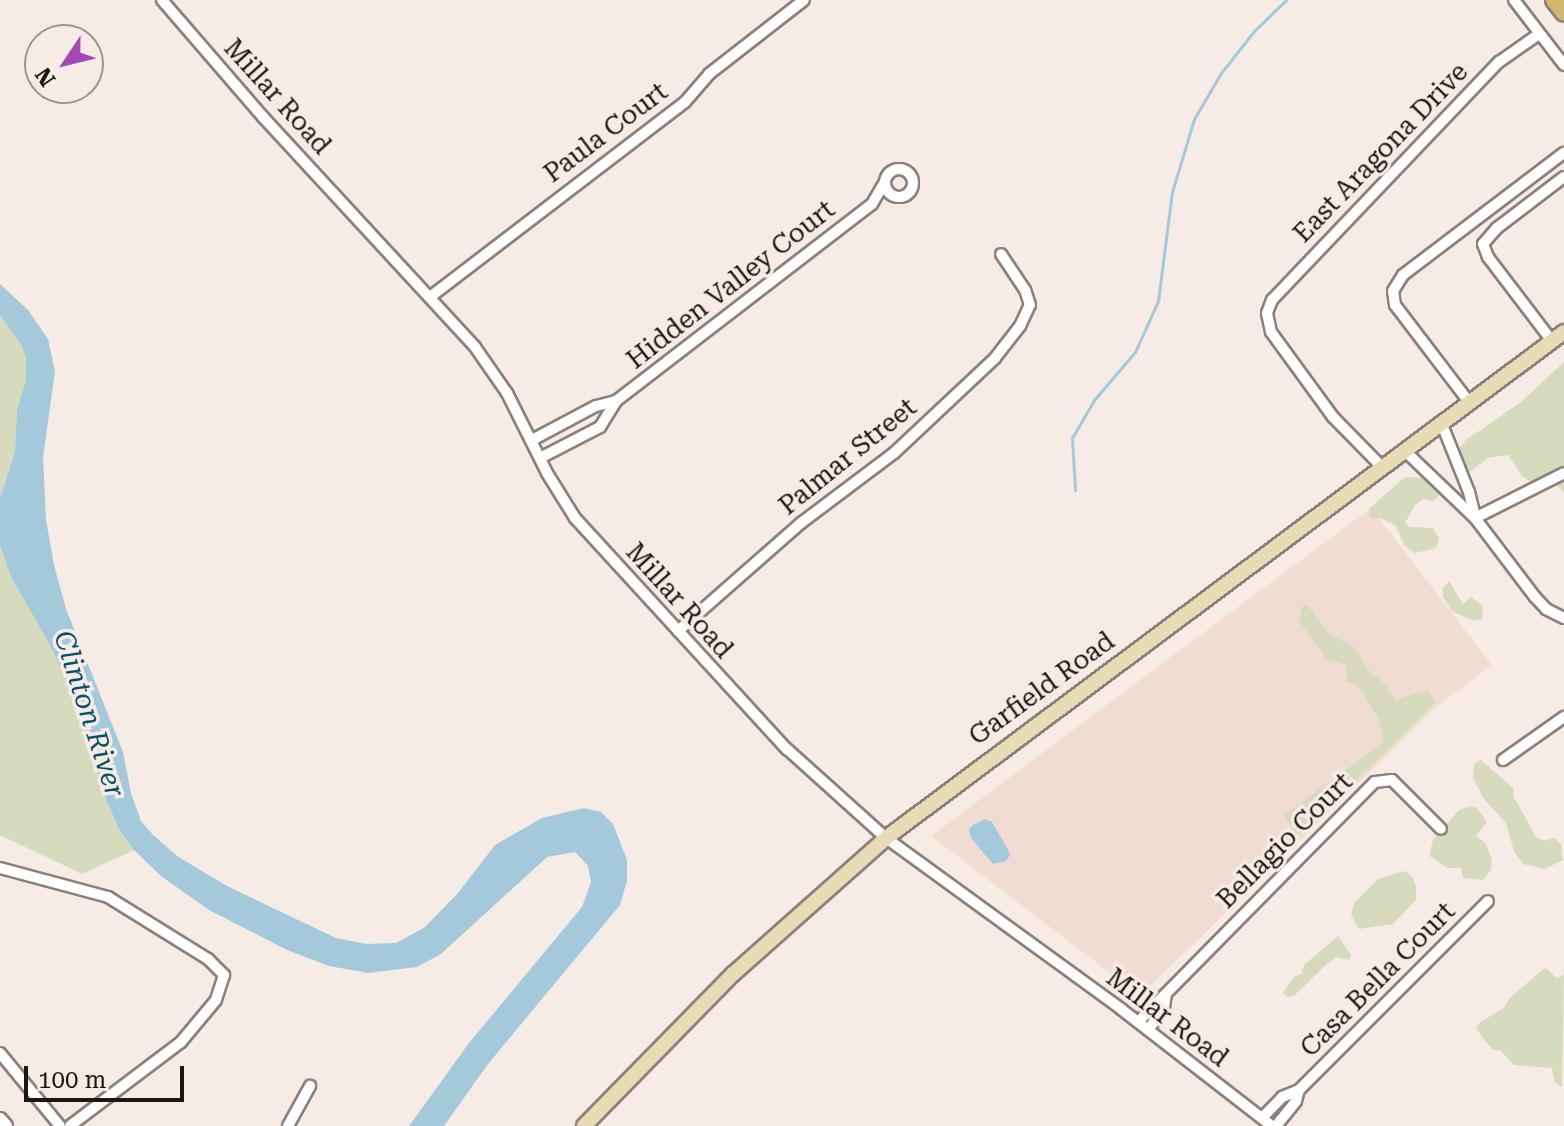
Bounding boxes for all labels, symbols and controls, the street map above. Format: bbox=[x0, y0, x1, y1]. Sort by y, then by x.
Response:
north arrow bbox=[24, 24, 104, 104]
street label: Millar Road bbox=[217, 33, 337, 161]
street label: East Aragona Drive bbox=[1287, 57, 1475, 249]
text: N bbox=[30, 63, 61, 91]
street label: Paula Court bbox=[538, 76, 674, 190]
street label: Hidden Valley Court bbox=[621, 194, 841, 376]
street label: Palmar Street bbox=[773, 392, 923, 522]
street label: Millar Road bbox=[619, 537, 739, 665]
water label: Clinton River bbox=[46, 626, 132, 802]
street label: Garfield Road bbox=[963, 626, 1121, 752]
street label: Bellagio Court bbox=[1211, 767, 1359, 915]
street label: Casa Bella Court bbox=[1294, 896, 1462, 1064]
street label: Millar Road bbox=[1100, 962, 1234, 1074]
scale bar bbox=[28, 1050, 188, 1100]
text: 100 m bbox=[38, 1066, 106, 1094]

